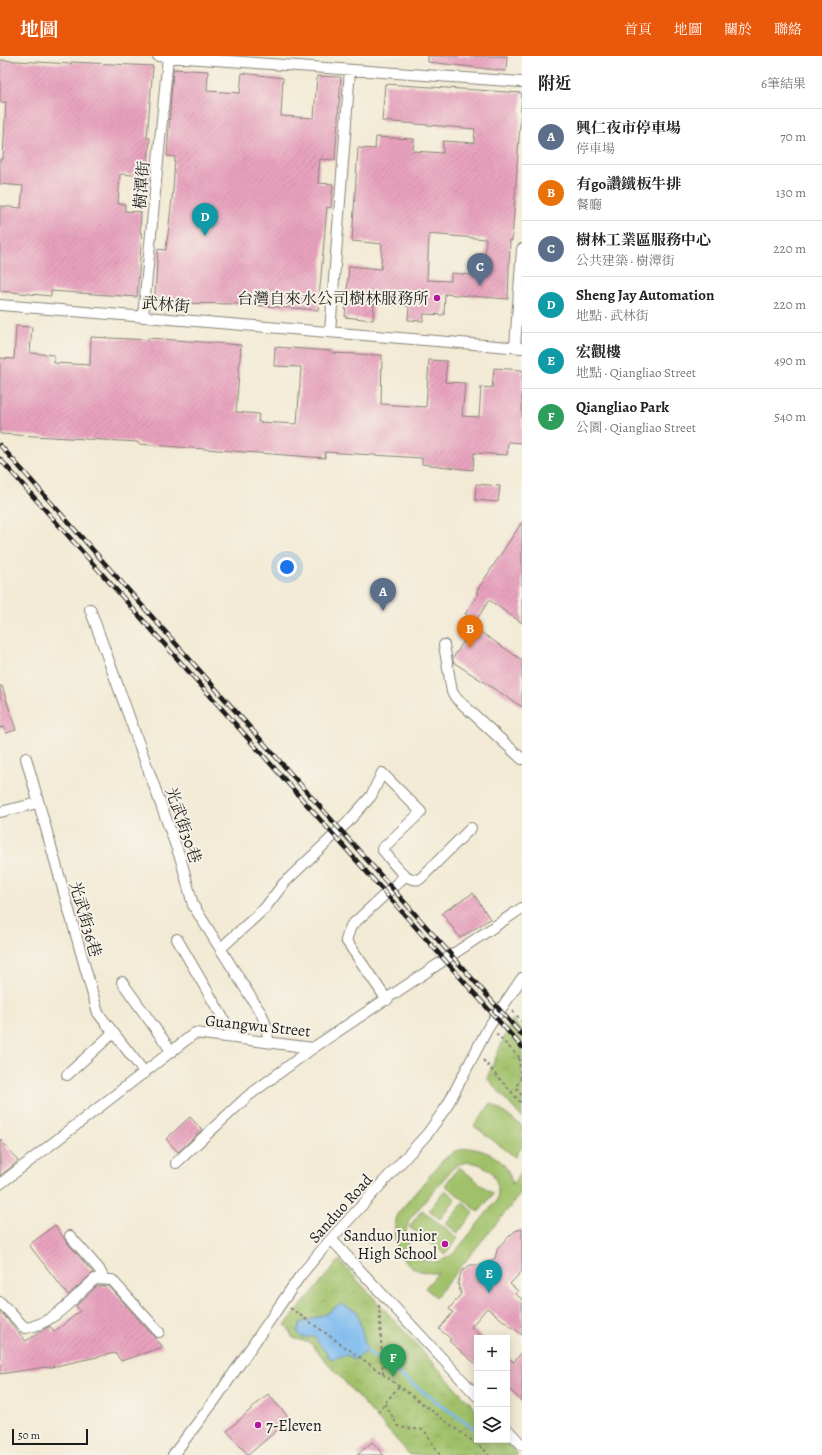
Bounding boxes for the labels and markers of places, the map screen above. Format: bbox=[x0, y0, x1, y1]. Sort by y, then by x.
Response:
pin: D bbox=[192, 203, 218, 236]
pin: C bbox=[467, 253, 493, 286]
place label: 台灣自來水公司樹林服務所 bbox=[237, 288, 429, 310]
marker: 台灣自來水公司樹林服務所 bbox=[432, 293, 442, 303]
pin: A bbox=[370, 578, 396, 611]
pin: B bbox=[457, 615, 483, 648]
place label: Sanduo Junior High School bbox=[343, 1225, 437, 1265]
marker: Sanduo Junior High School bbox=[440, 1239, 450, 1249]
pin: E bbox=[476, 1260, 502, 1293]
pin: F bbox=[380, 1344, 406, 1377]
place label: 7-Eleven bbox=[266, 1415, 322, 1437]
marker: 7-Eleven bbox=[253, 1420, 263, 1430]

